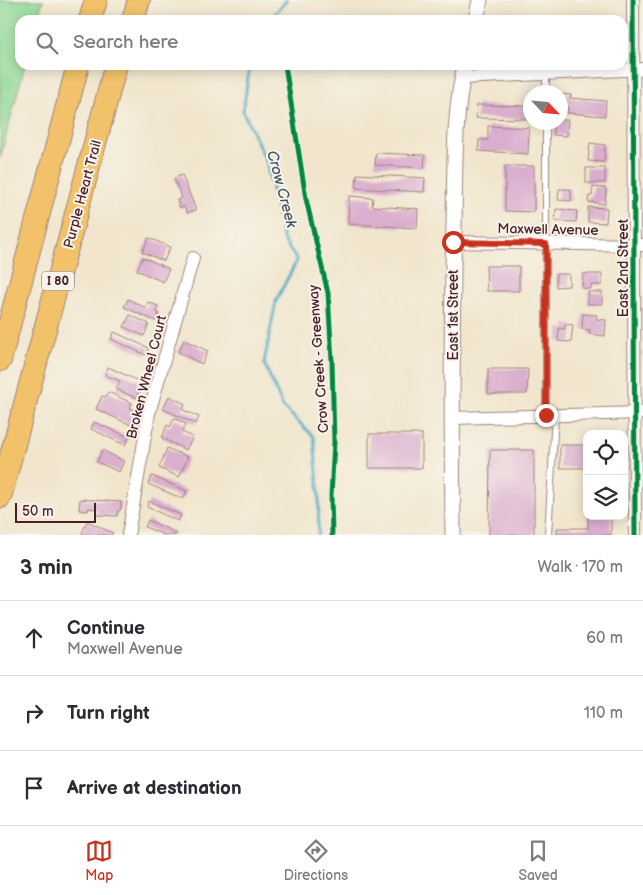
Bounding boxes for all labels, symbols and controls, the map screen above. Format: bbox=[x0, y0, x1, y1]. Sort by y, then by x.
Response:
search box bbox=[15, 15, 628, 70]
icon: search bbox=[33, 29, 61, 57]
text: Search here bbox=[73, 31, 178, 54]
north arrow bbox=[523, 85, 568, 130]
street label: Purple Heart Trail bbox=[60, 138, 105, 250]
water label: Crow Creek bbox=[262, 148, 301, 231]
street label: East 2nd Street bbox=[615, 218, 632, 317]
street label: Maxwell Avenue bbox=[497, 220, 599, 239]
route start bbox=[442, 231, 465, 254]
street label: East 1st Street bbox=[445, 269, 462, 360]
road number: I 80 bbox=[42, 272, 74, 290]
street label: Crow Creek - Greenway bbox=[305, 284, 332, 434]
street label: Broken Wheel Court bbox=[123, 313, 170, 441]
route end bbox=[535, 404, 558, 427]
map controls bbox=[583, 430, 628, 520]
button: locate bbox=[583, 430, 628, 475]
button: layers bbox=[583, 475, 628, 520]
scale bar bbox=[15, 500, 96, 523]
text: 50 m bbox=[22, 503, 54, 520]
text: 3 min bbox=[20, 555, 73, 580]
text: Walk · 170 m bbox=[537, 558, 623, 577]
text: Continue bbox=[67, 617, 145, 640]
icon: ahead bbox=[20, 624, 48, 652]
text: 60 m bbox=[586, 629, 623, 648]
text: Maxwell Avenue bbox=[67, 640, 183, 659]
icon: right bbox=[20, 699, 48, 727]
text: Turn right bbox=[67, 702, 150, 725]
text: 110 m bbox=[584, 704, 623, 723]
icon: arrive bbox=[20, 774, 48, 802]
text: Arrive at destination bbox=[67, 777, 242, 800]
tab: Map bbox=[85, 837, 113, 884]
tab: Directions bbox=[284, 837, 348, 884]
tab: Saved bbox=[518, 837, 558, 884]

